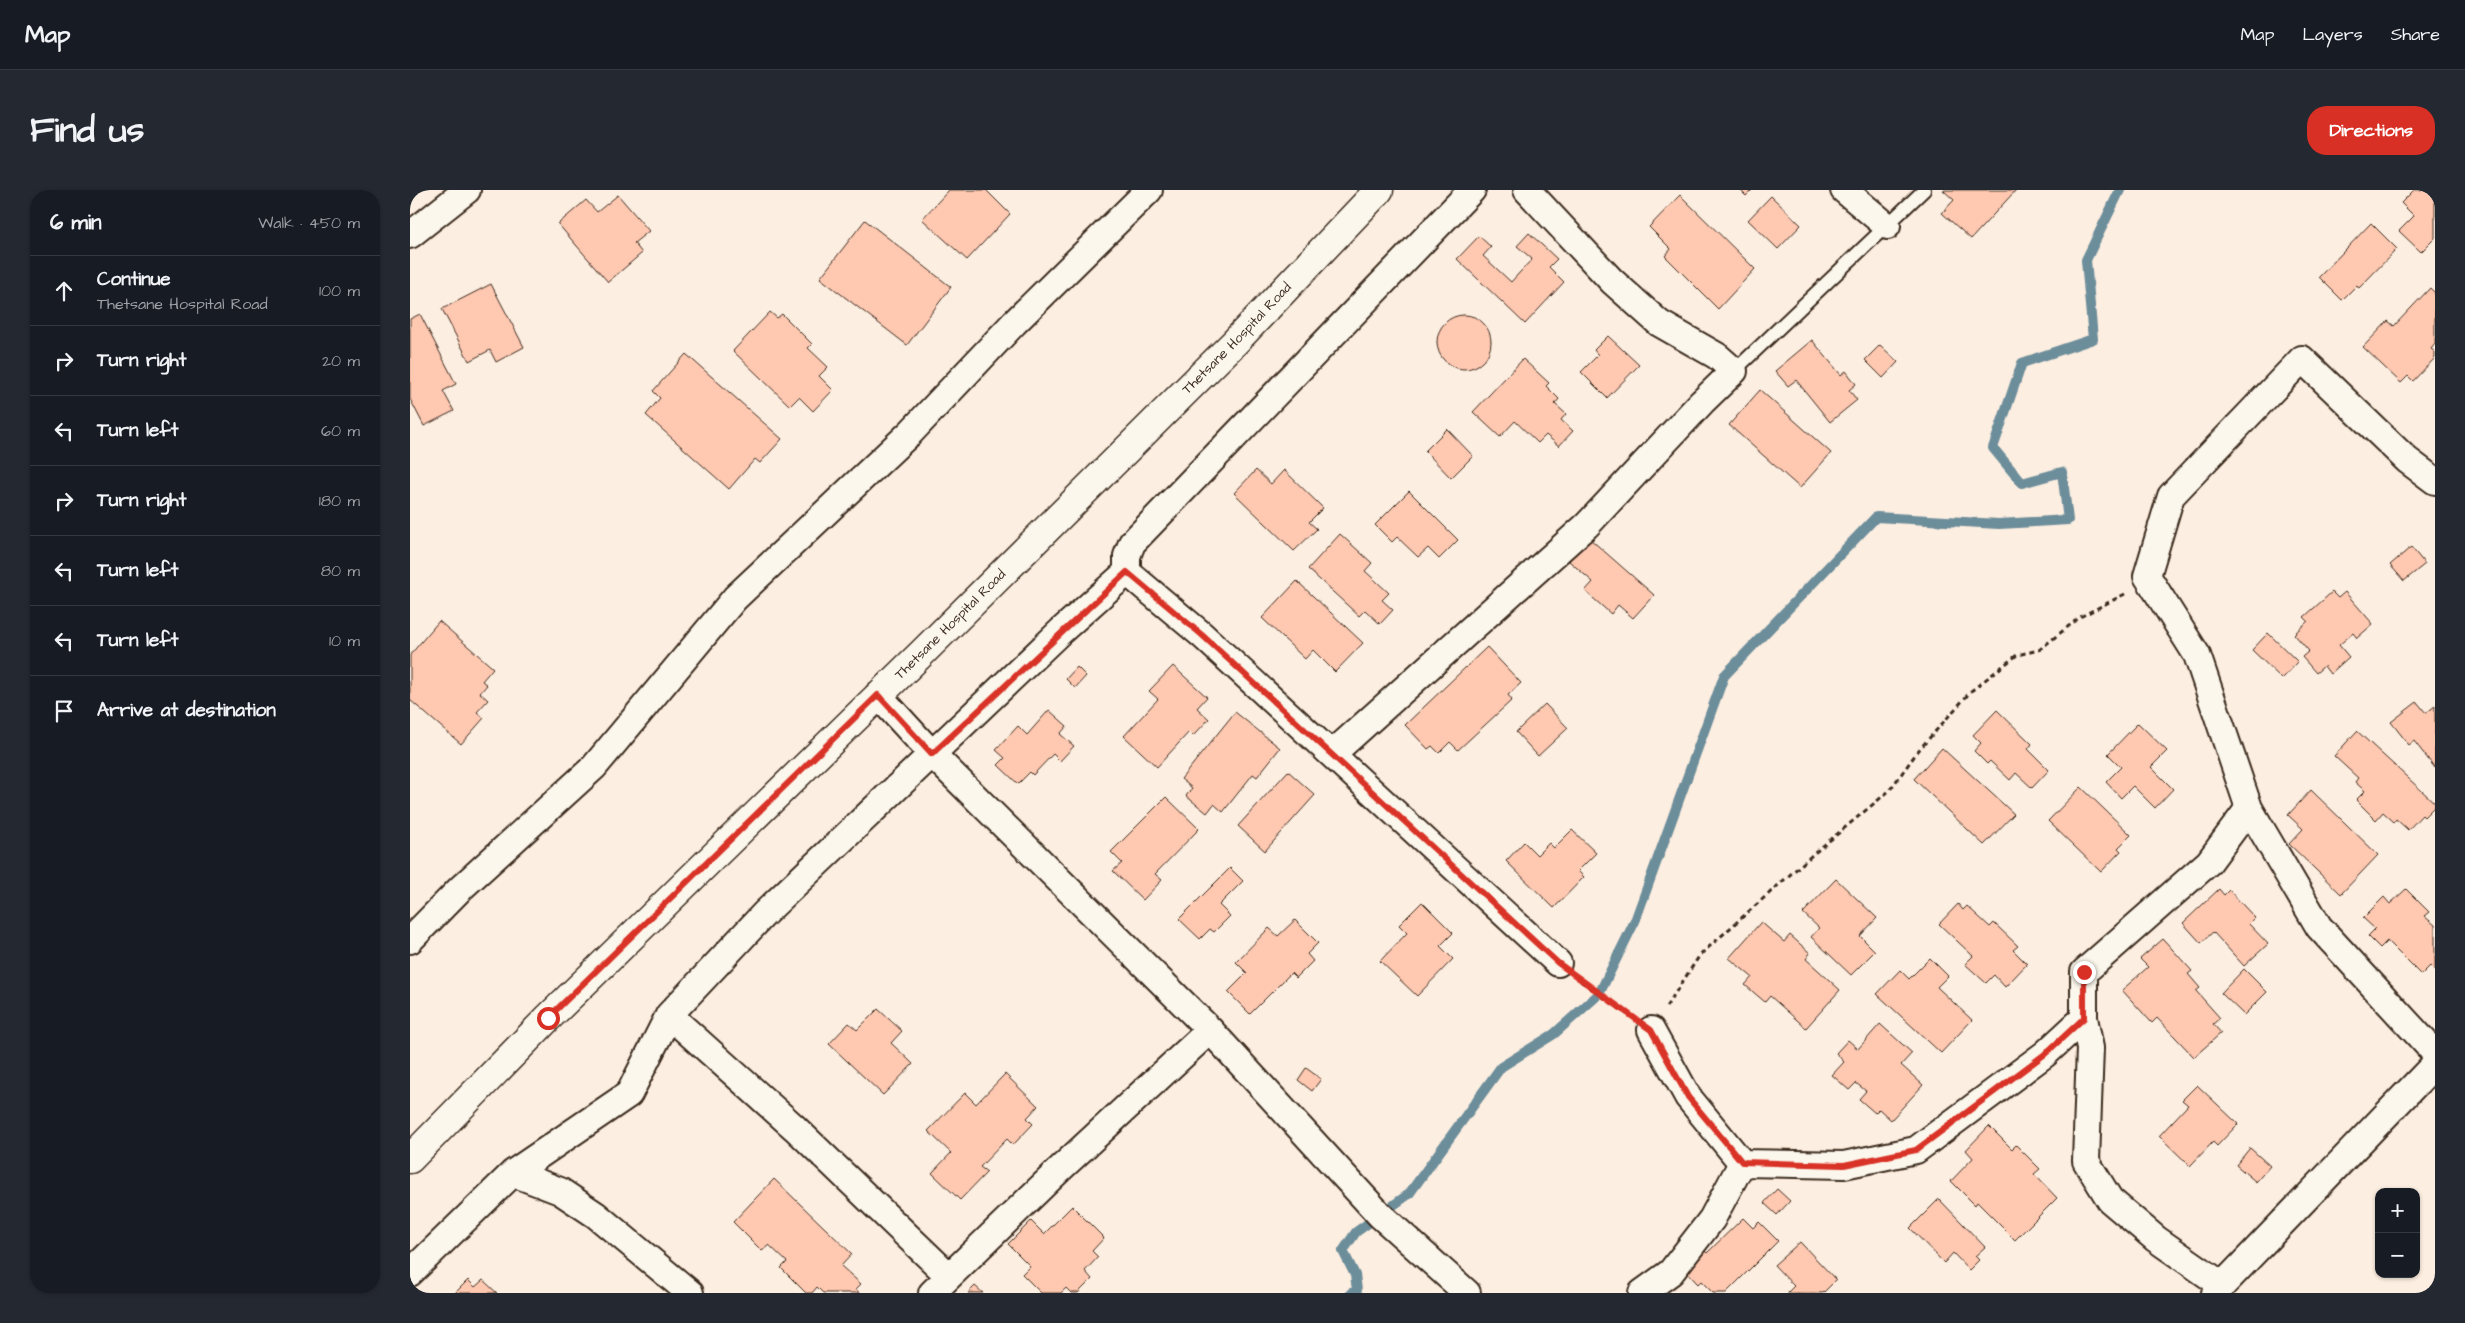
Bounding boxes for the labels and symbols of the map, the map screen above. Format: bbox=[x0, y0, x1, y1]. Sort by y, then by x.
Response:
street label: Thetsane Hospital Road bbox=[1178, 278, 1296, 399]
street label: Thetsane Hospital Road bbox=[890, 565, 1010, 684]
route end bbox=[2073, 961, 2096, 984]
route start bbox=[537, 1007, 560, 1030]

